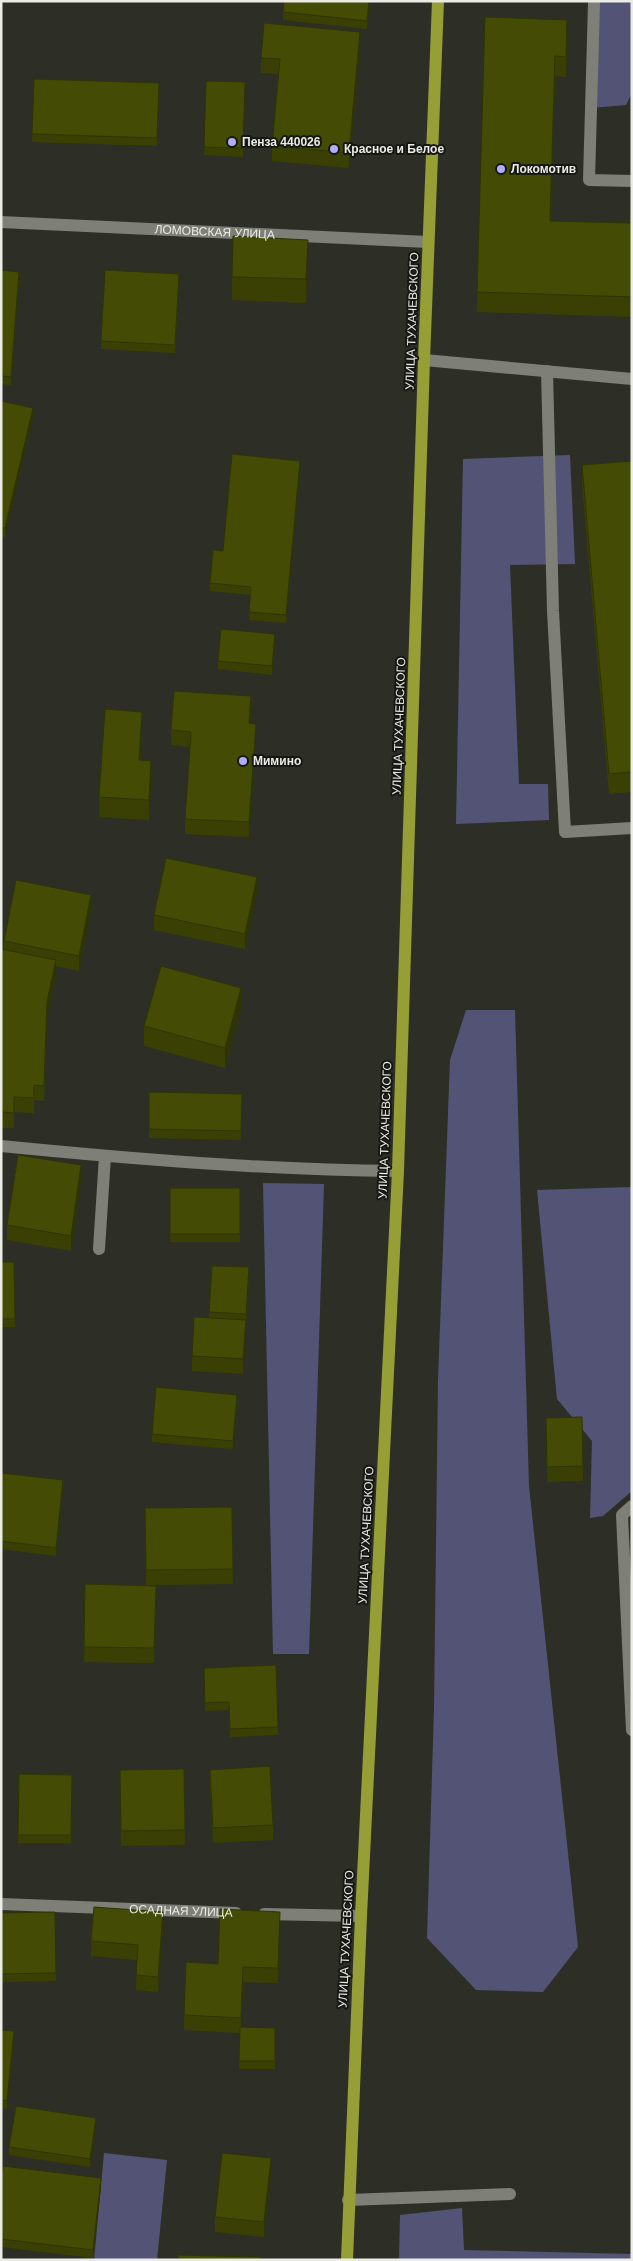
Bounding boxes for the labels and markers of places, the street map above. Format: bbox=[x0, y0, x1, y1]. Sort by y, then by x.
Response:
place label: Пенза 440026 bbox=[242, 135, 321, 149]
marker: Пенза 440026 bbox=[226, 136, 238, 148]
place label: Красное и Белое bbox=[344, 142, 444, 156]
marker: Красное и Белое bbox=[328, 143, 340, 155]
place label: Локомотив bbox=[511, 162, 576, 176]
marker: Локомотив bbox=[495, 163, 507, 175]
place label: Мимино bbox=[253, 754, 301, 768]
marker: Мимино bbox=[237, 755, 249, 767]

